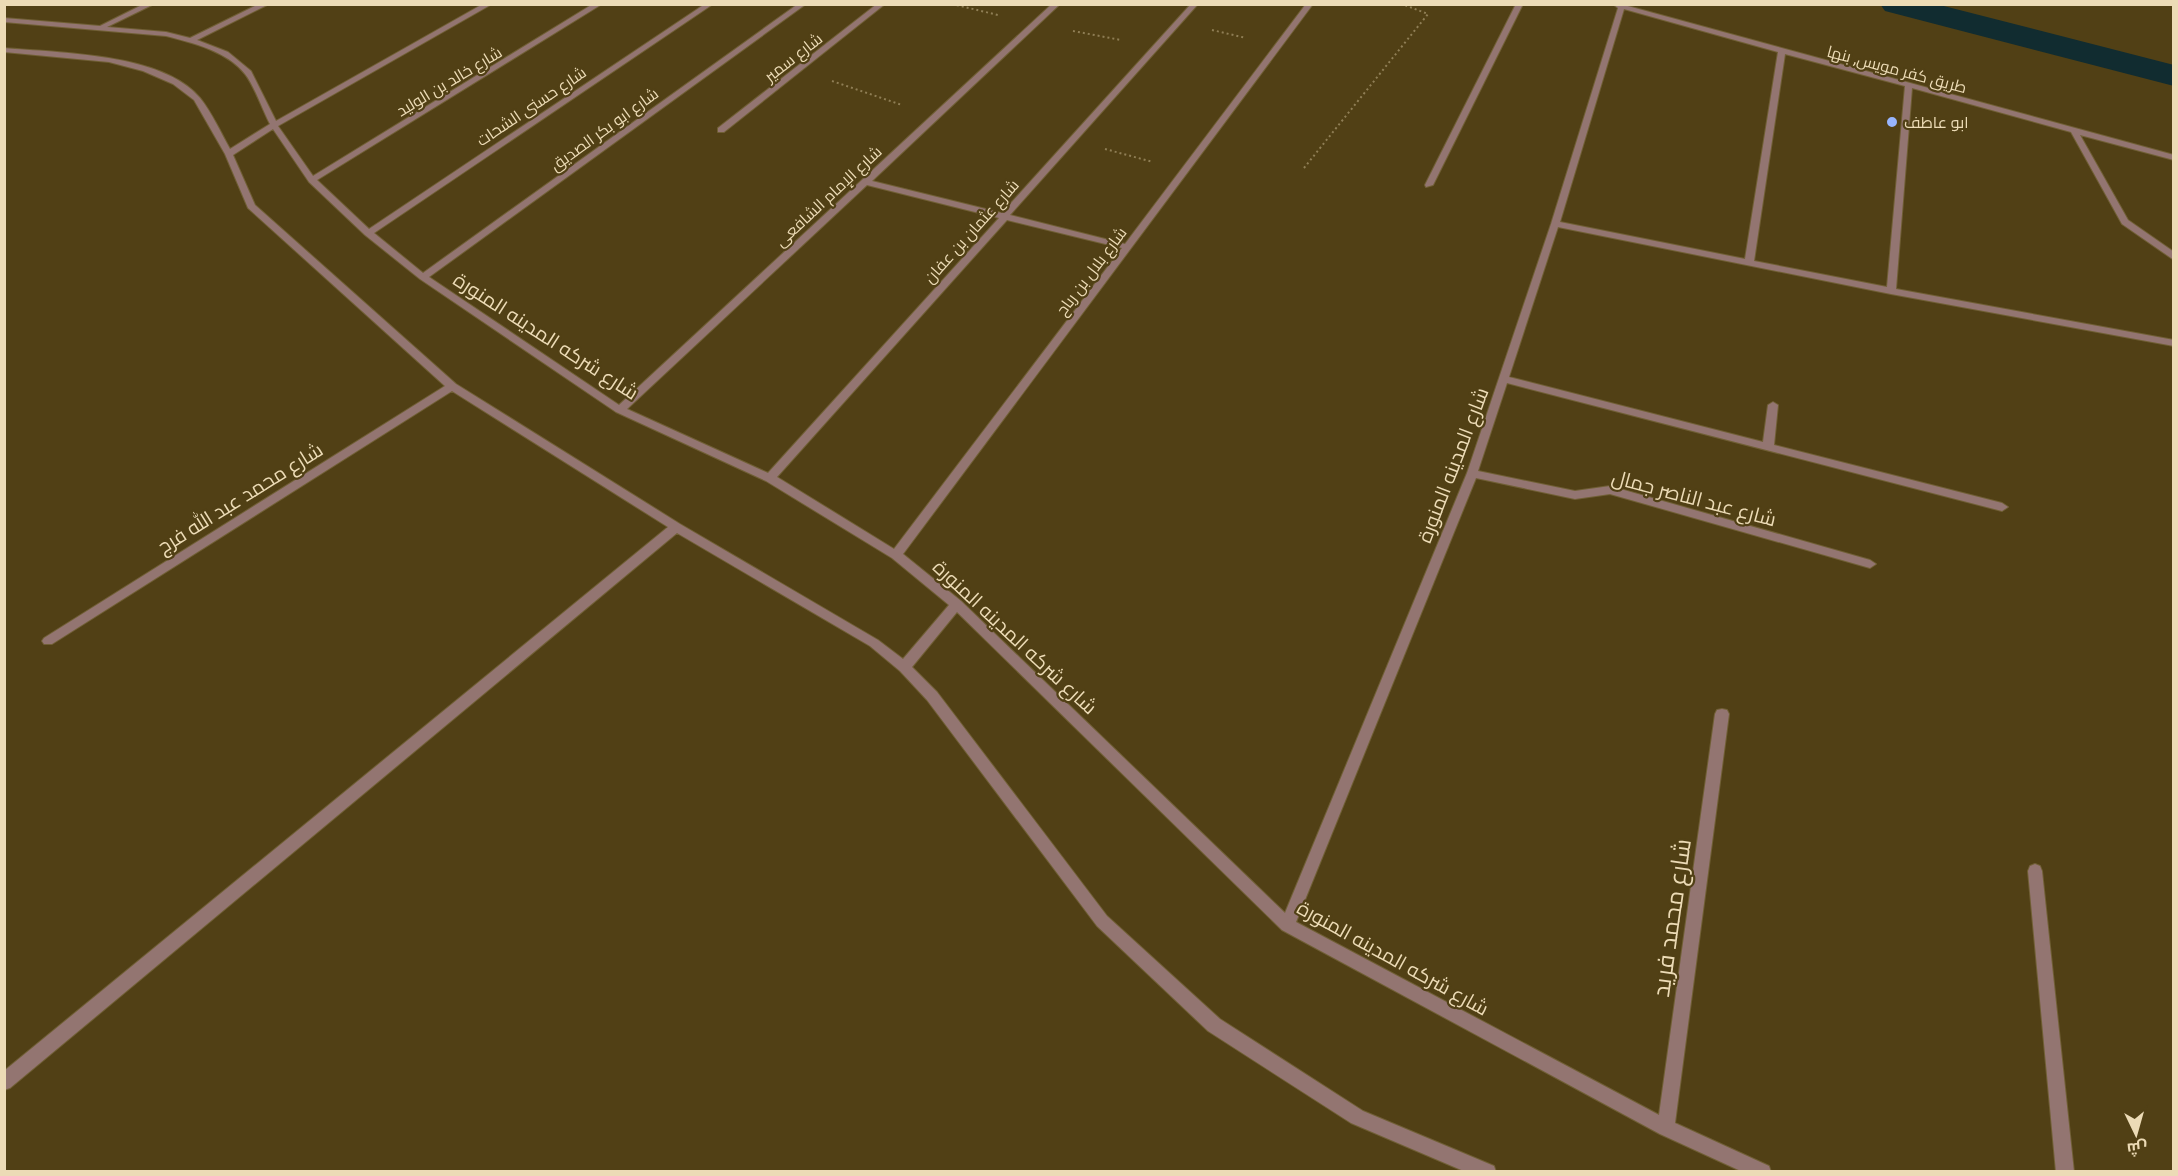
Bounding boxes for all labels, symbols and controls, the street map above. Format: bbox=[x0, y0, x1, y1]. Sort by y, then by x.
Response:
street label: شارع سمير bbox=[760, 29, 827, 88]
street label: شارع خالد بن الوليد bbox=[393, 42, 506, 122]
street label: طريق كفر مويس, بنها bbox=[1825, 42, 1969, 98]
street label: شارع حسنى الشحات bbox=[473, 63, 591, 152]
street label: شارع ابو بكر الصديق bbox=[547, 84, 663, 177]
place label: ابو عاطف bbox=[1904, 113, 1968, 132]
marker: ابو عاطف bbox=[1885, 115, 1899, 129]
street label: شارع الإمام الشافعى bbox=[771, 142, 887, 252]
street label: شارع عثمان بن عفان bbox=[920, 176, 1024, 288]
street label: شارع بلال بن رباح bbox=[1052, 223, 1132, 320]
street label: شارع شركه المدينه المنورة bbox=[448, 267, 643, 406]
street label: شارع المدينه المنورة bbox=[1412, 384, 1496, 547]
street label: شارع محمد عبد الله فرج bbox=[152, 436, 328, 560]
street label: شارع عبد الناصر جمال bbox=[1609, 465, 1779, 533]
street label: شارع شركه المدينه المنورة bbox=[927, 555, 1102, 721]
street label: شارع محمد فريد bbox=[1647, 837, 1699, 999]
street label: شارع شركه المدينه المنورة bbox=[1292, 895, 1493, 1022]
north arrow bbox=[2106, 1104, 2166, 1164]
text: ش bbox=[2126, 1138, 2148, 1159]

